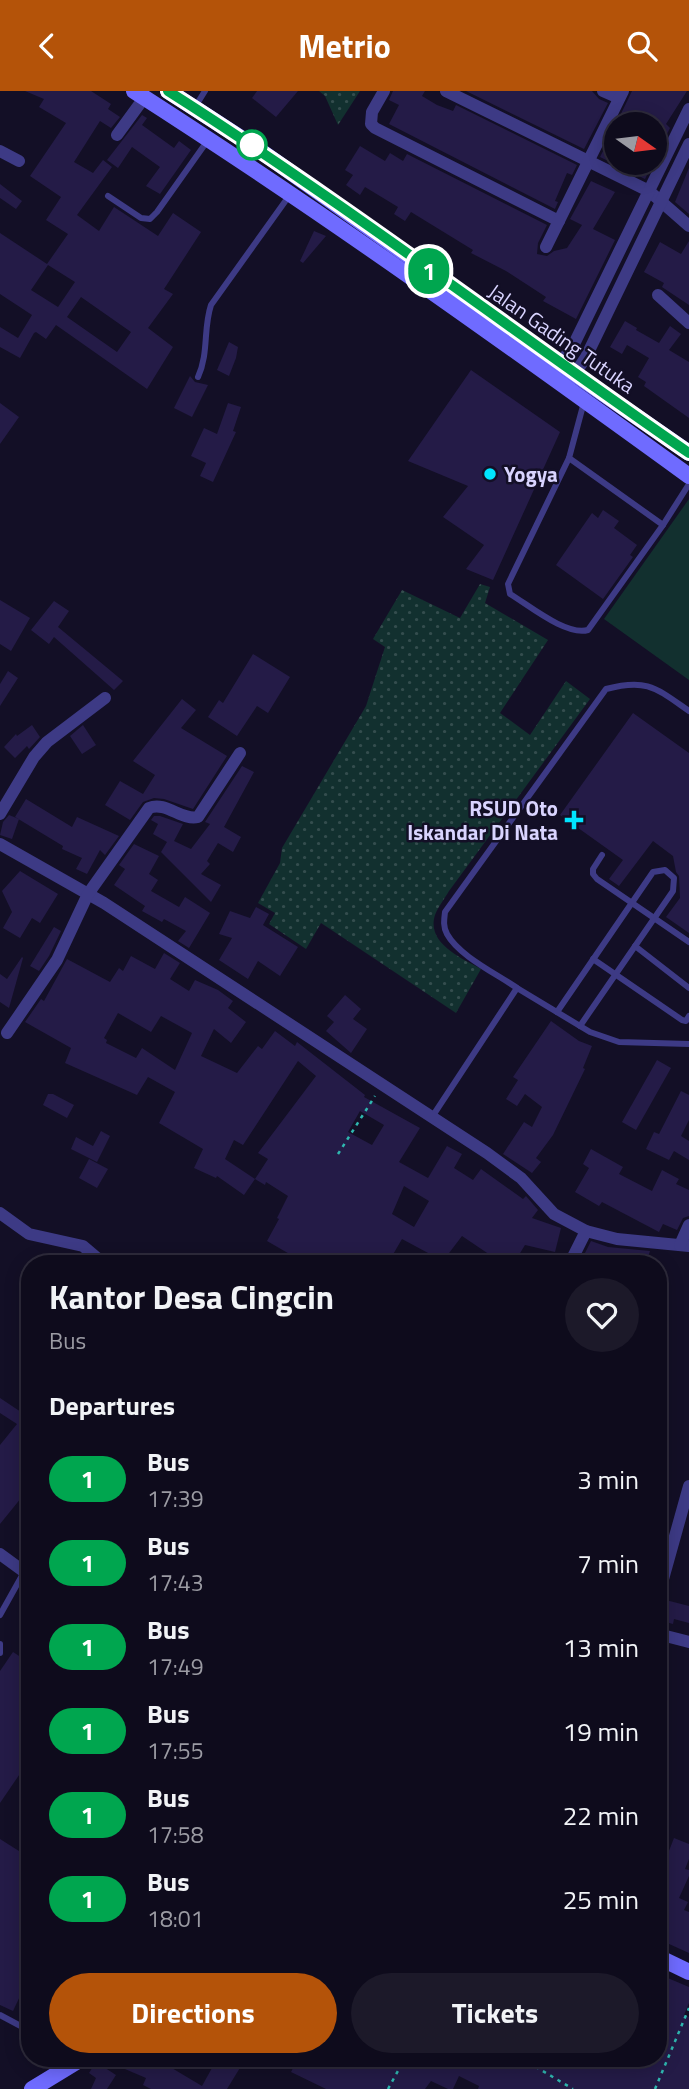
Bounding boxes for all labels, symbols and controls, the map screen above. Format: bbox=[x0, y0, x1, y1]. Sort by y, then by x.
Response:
text: Metrio bbox=[298, 22, 391, 70]
icon: back bbox=[28, 27, 66, 65]
icon: search bbox=[623, 27, 661, 65]
north arrow bbox=[604, 112, 667, 175]
map controls bbox=[604, 112, 667, 175]
unlabelled marker bbox=[237, 130, 267, 160]
line badge: 1 bbox=[406, 248, 452, 294]
text: 1 bbox=[422, 253, 436, 289]
street label: Jalan Gading Tutuka bbox=[482, 275, 642, 401]
place label: Yogya bbox=[504, 458, 558, 490]
marker: Yogya bbox=[482, 466, 498, 482]
place label: RSUD Oto Iskandar Di Nata bbox=[407, 792, 558, 848]
marker: RSUD Oto Iskandar Di Nata bbox=[564, 810, 584, 830]
text: Kantor Desa Cingcin bbox=[49, 1272, 334, 1322]
button: heart bbox=[565, 1278, 639, 1352]
text: Bus bbox=[49, 1323, 86, 1358]
text: Departures bbox=[49, 1386, 175, 1425]
text: Bus bbox=[147, 1442, 189, 1481]
text: 3 min bbox=[577, 1460, 639, 1499]
text: 1 bbox=[81, 1461, 94, 1497]
text: 17:39 bbox=[147, 1481, 204, 1516]
text: Bus bbox=[147, 1526, 189, 1565]
text: 7 min bbox=[577, 1544, 639, 1583]
text: 1 bbox=[81, 1545, 94, 1581]
text: 17:43 bbox=[147, 1565, 204, 1600]
text: Bus bbox=[147, 1610, 189, 1649]
text: 13 min bbox=[563, 1628, 639, 1667]
text: 1 bbox=[81, 1629, 94, 1665]
text: 17:49 bbox=[147, 1649, 204, 1684]
text: Bus bbox=[147, 1694, 189, 1733]
text: 19 min bbox=[563, 1712, 639, 1751]
text: 1 bbox=[81, 1713, 94, 1749]
text: 17:55 bbox=[147, 1733, 204, 1768]
text: Bus bbox=[147, 1778, 189, 1817]
text: 22 min bbox=[563, 1796, 639, 1835]
text: 1 bbox=[81, 1797, 94, 1833]
text: 17:58 bbox=[147, 1817, 204, 1852]
text: Bus bbox=[147, 1862, 189, 1901]
text: 25 min bbox=[563, 1880, 639, 1919]
text: 1 bbox=[81, 1881, 94, 1917]
text: 18:01 bbox=[147, 1901, 204, 1936]
button: Directions bbox=[49, 1973, 337, 2053]
button: Tickets bbox=[351, 1973, 639, 2053]

